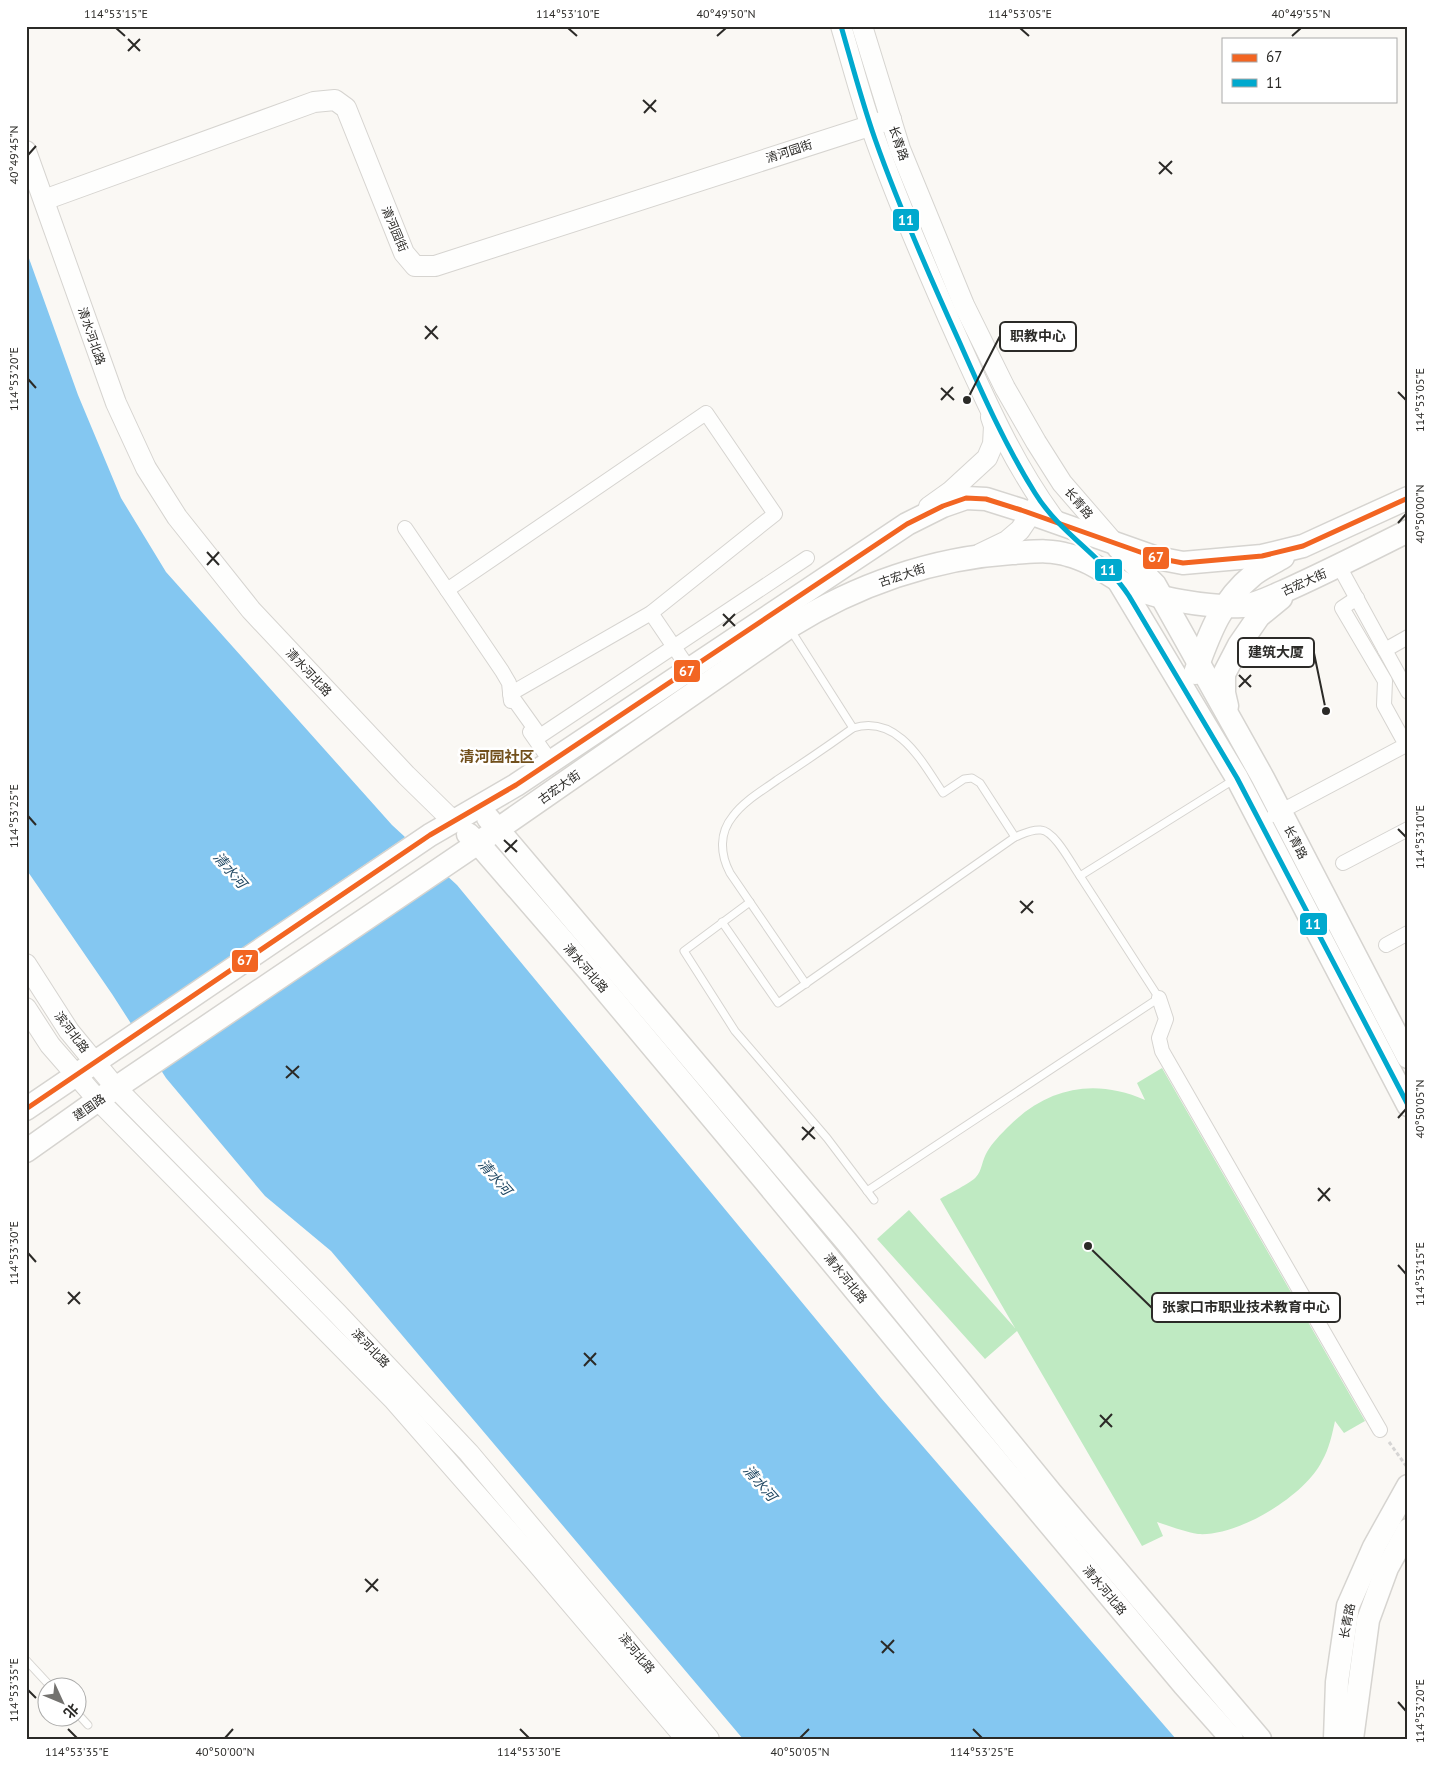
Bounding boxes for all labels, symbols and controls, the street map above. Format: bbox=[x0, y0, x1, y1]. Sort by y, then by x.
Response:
text: 114°53'15"E bbox=[84, 6, 148, 21]
text: 114°53'10"E bbox=[536, 6, 600, 21]
text: 40°49'50"N bbox=[696, 6, 756, 21]
text: 114°53'05"E bbox=[988, 6, 1052, 21]
text: 40°49'55"N bbox=[1271, 6, 1331, 21]
legend bbox=[1222, 38, 1396, 102]
text: 67 bbox=[1266, 47, 1282, 66]
text: 11 bbox=[1266, 73, 1282, 92]
street label: 长青路 bbox=[886, 124, 912, 162]
text: 40°49'45"N bbox=[6, 125, 21, 185]
street label: 清河园街 bbox=[764, 136, 814, 166]
street label: 清河园街 bbox=[379, 204, 411, 254]
line badge: 11 bbox=[892, 208, 920, 232]
text: 11 bbox=[898, 211, 914, 229]
street label: 清水河北路 bbox=[75, 305, 109, 367]
callout: 职教中心 bbox=[1000, 322, 1076, 351]
text: 职教中心 bbox=[1010, 327, 1066, 345]
text: 114°53'20"E bbox=[6, 347, 21, 411]
text: 114°53'05"E bbox=[1412, 368, 1427, 432]
street label: 长青路 bbox=[1062, 484, 1096, 522]
text: 40°50'00"N bbox=[1412, 484, 1427, 544]
line badge: 67 bbox=[1142, 546, 1170, 570]
text: 67 bbox=[1148, 548, 1164, 566]
line badge: 11 bbox=[1094, 558, 1123, 582]
street label: 古宏大街 bbox=[877, 560, 927, 590]
text: 11 bbox=[1100, 561, 1116, 579]
street label: 古宏大街 bbox=[1279, 565, 1329, 599]
callout: 建筑大厦 bbox=[1238, 638, 1314, 667]
text: 建筑大厦 bbox=[1248, 643, 1304, 661]
street label: 清水河北路 bbox=[283, 645, 335, 699]
line badge: 67 bbox=[673, 659, 701, 683]
text: 67 bbox=[679, 662, 695, 680]
district label: 清河园社区 bbox=[459, 747, 535, 766]
street label: 古宏大街 bbox=[535, 767, 583, 807]
text: 114°53'25"E bbox=[6, 784, 21, 848]
text: 114°53'10"E bbox=[1412, 805, 1427, 869]
street label: 长青路 bbox=[1281, 823, 1311, 861]
water label: 清水河 bbox=[209, 848, 253, 894]
line badge: 11 bbox=[1299, 912, 1328, 936]
text: 11 bbox=[1305, 915, 1321, 933]
street label: 清水河北路 bbox=[561, 940, 611, 996]
line badge: 67 bbox=[231, 949, 259, 973]
text: 67 bbox=[237, 951, 253, 969]
street label: 滨河北路 bbox=[52, 1008, 92, 1056]
text: 40°50'05"N bbox=[1412, 1079, 1427, 1139]
street label: 建国路 bbox=[70, 1091, 108, 1123]
water label: 清水河 bbox=[474, 1155, 518, 1201]
text: 114°53'30"E bbox=[6, 1221, 21, 1285]
text: 114°53'15"E bbox=[1412, 1242, 1427, 1306]
street label: 清水河北路 bbox=[821, 1250, 871, 1306]
callout: 张家口市职业技术教育中心 bbox=[1152, 1293, 1340, 1322]
text: 张家口市职业技术教育中心 bbox=[1162, 1298, 1330, 1316]
street label: 滨河北路 bbox=[349, 1326, 393, 1370]
water label: 清水河 bbox=[739, 1461, 783, 1507]
street label: 清水河北路 bbox=[1080, 1562, 1130, 1618]
street label: 长青路 bbox=[1336, 1602, 1358, 1640]
street label: 滨河北路 bbox=[616, 1630, 658, 1676]
text: 114°53'35"E bbox=[6, 1658, 21, 1722]
north arrow bbox=[38, 1678, 88, 1728]
text: 114°53'20"E bbox=[1412, 1679, 1427, 1743]
text: 北 bbox=[60, 1700, 83, 1722]
text: 114°53'35"E bbox=[45, 1744, 109, 1759]
text: 40°50'00"N bbox=[195, 1744, 255, 1759]
text: 114°53'30"E bbox=[497, 1744, 561, 1759]
text: 40°50'05"N bbox=[770, 1744, 830, 1759]
text: 114°53'25"E bbox=[950, 1744, 1014, 1759]

